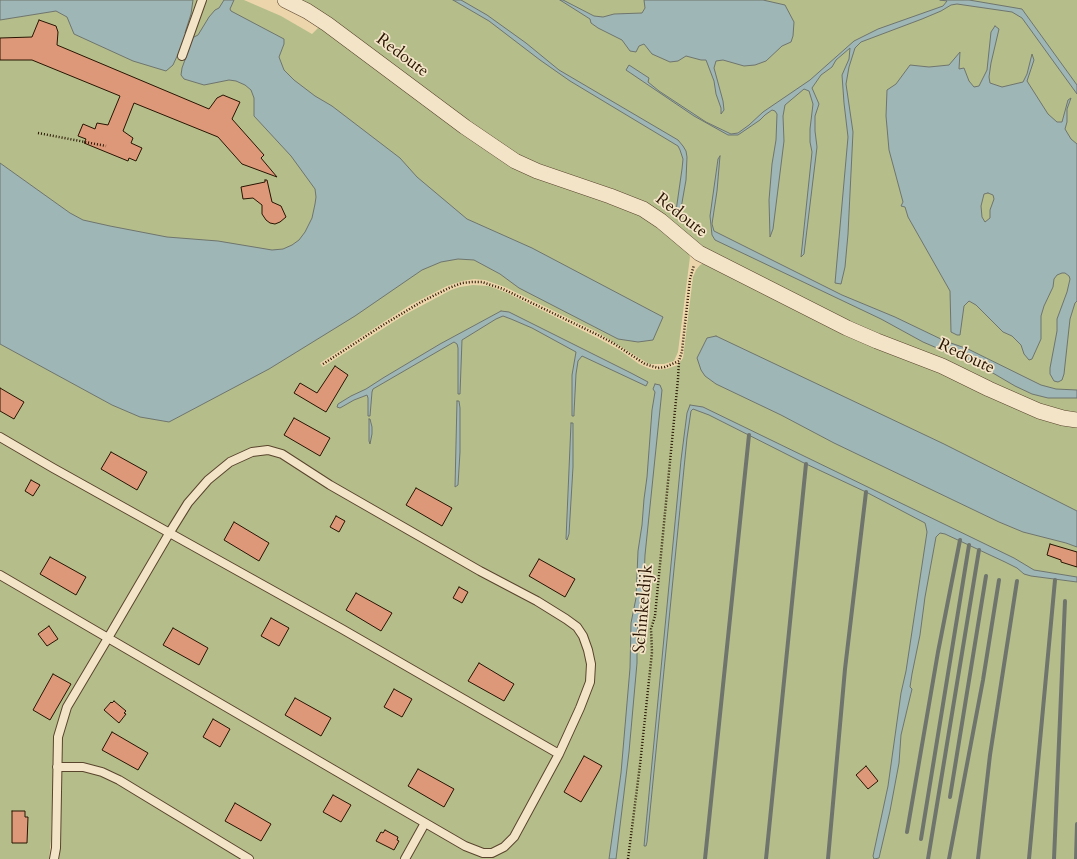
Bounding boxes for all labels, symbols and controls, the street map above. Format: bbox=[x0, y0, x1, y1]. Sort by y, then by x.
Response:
street label: Redoute bbox=[372, 30, 432, 82]
street label: Redoute bbox=[651, 189, 711, 243]
street label: Redoute bbox=[934, 335, 998, 379]
street label: Schinkeldijk bbox=[630, 564, 658, 654]

